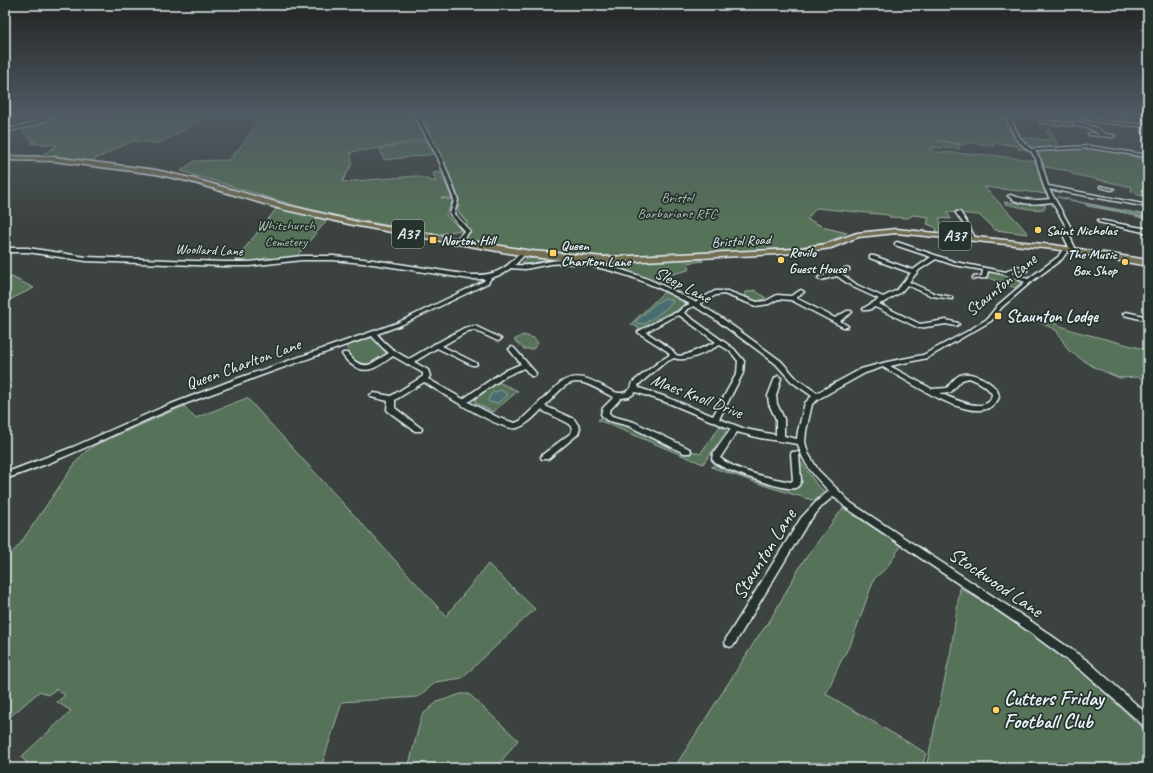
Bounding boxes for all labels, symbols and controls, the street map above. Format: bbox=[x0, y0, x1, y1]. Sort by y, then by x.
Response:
park label: Bristol Barbarians RFC bbox=[637, 189, 719, 222]
park label: Whitchurch Cemetery bbox=[257, 217, 316, 250]
road number: A37 bbox=[392, 220, 424, 248]
road number: A37 bbox=[939, 222, 971, 250]
place label: Saint Nicholas bbox=[1046, 222, 1119, 239]
marker: Saint Nicholas bbox=[1033, 225, 1043, 235]
street label: Bristol Road bbox=[711, 231, 773, 251]
place label: Norton Hill bbox=[441, 232, 498, 249]
marker: Norton Hill bbox=[428, 235, 438, 245]
place label: Queen Charlton Lane bbox=[561, 237, 632, 270]
street label: Woollard Lane bbox=[175, 240, 244, 260]
place label: Revilo Guest House bbox=[789, 244, 848, 277]
place label: The Music Box Shop bbox=[1067, 246, 1119, 279]
marker: Queen Charlton Lane bbox=[548, 248, 558, 258]
street label: Staunton Lane bbox=[961, 248, 1042, 321]
marker: Revilo Guest House bbox=[776, 255, 786, 265]
marker: The Music Box Shop bbox=[1120, 257, 1130, 267]
street label: Sleep Lane bbox=[651, 262, 716, 309]
place label: Staunton Lodge bbox=[1006, 306, 1099, 327]
marker: Staunton Lodge bbox=[993, 311, 1003, 321]
street label: Queen Charlton Lane bbox=[183, 333, 305, 395]
street label: Maes Knoll Drive bbox=[648, 369, 747, 424]
street label: Staunton Lane bbox=[726, 503, 802, 604]
street label: Stockwood Lane bbox=[944, 541, 1049, 623]
place label: Cutters Friday Football Club bbox=[1004, 686, 1106, 734]
marker: Cutters Friday Football Club bbox=[991, 705, 1001, 715]

